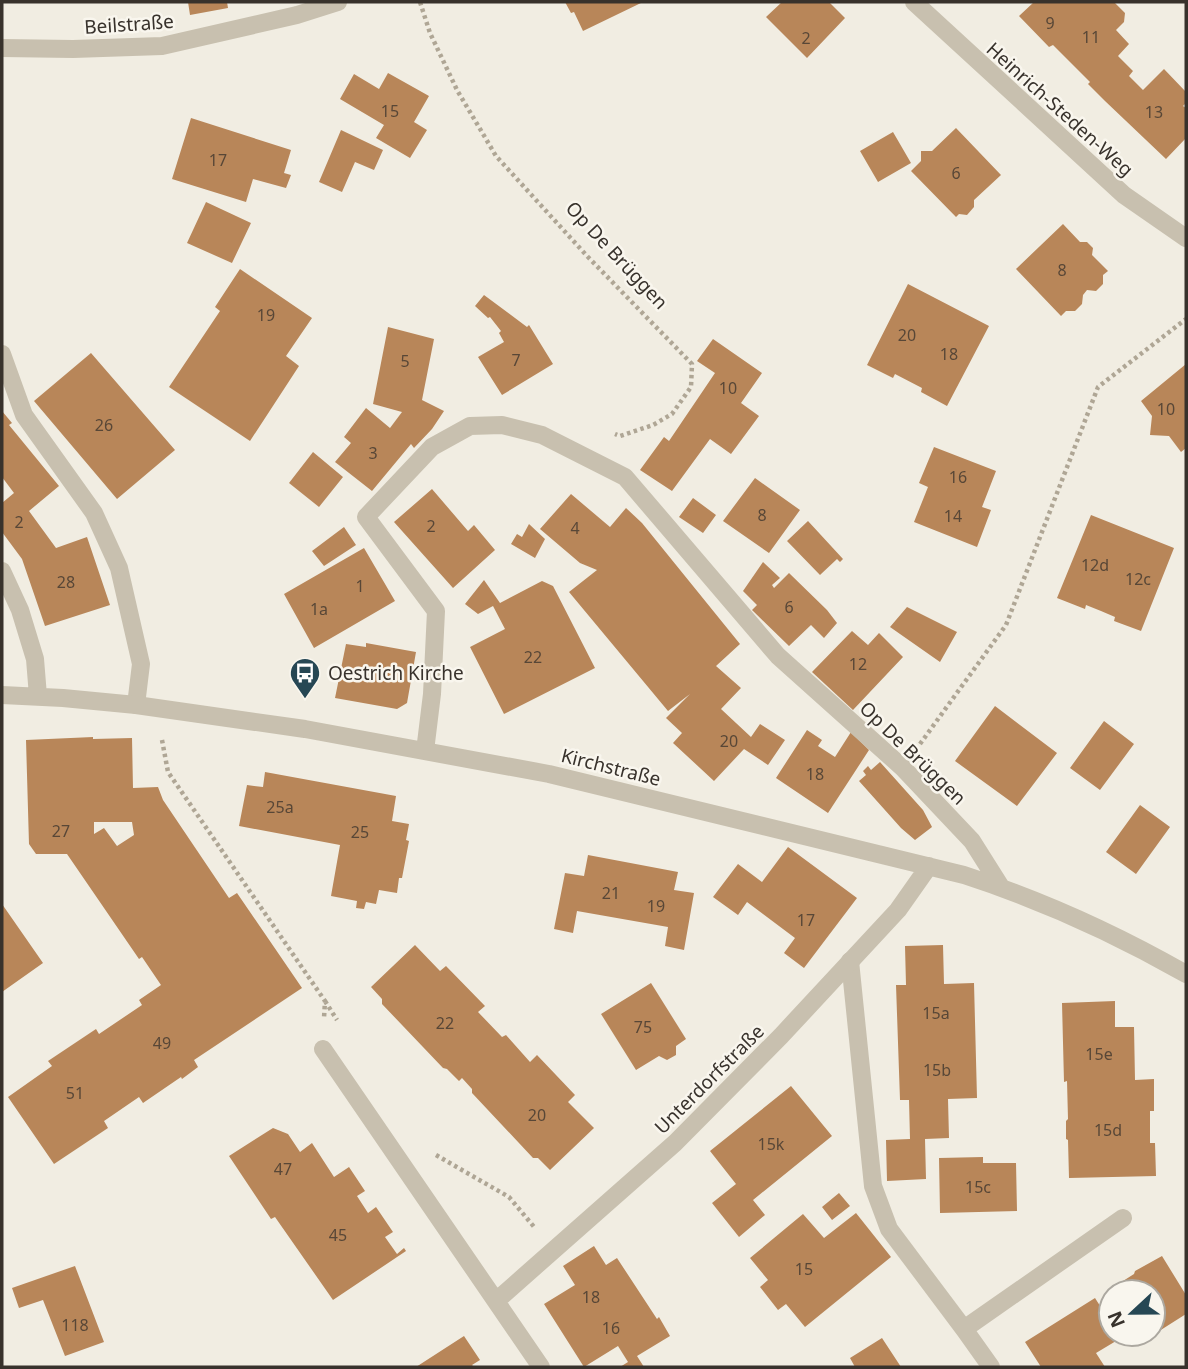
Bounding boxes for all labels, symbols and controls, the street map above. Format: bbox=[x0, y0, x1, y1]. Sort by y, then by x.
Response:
street label: Beilstraße bbox=[83, 8, 175, 40]
house number: 9 bbox=[1045, 12, 1055, 34]
house number: 11 bbox=[1082, 26, 1100, 48]
house number: 2 bbox=[801, 27, 811, 49]
street label: Heinrich-Steden-Weg bbox=[981, 36, 1139, 182]
house number: 15 bbox=[381, 100, 399, 122]
house number: 13 bbox=[1145, 101, 1163, 123]
house number: 17 bbox=[209, 149, 227, 171]
house number: 6 bbox=[951, 162, 961, 184]
street label: Op De Brüggen bbox=[560, 195, 674, 315]
house number: 8 bbox=[1057, 259, 1067, 281]
house number: 19 bbox=[257, 304, 275, 326]
house number: 20 bbox=[898, 324, 916, 346]
house number: 18 bbox=[940, 343, 958, 365]
house number: 7 bbox=[511, 349, 521, 371]
house number: 5 bbox=[400, 350, 410, 372]
house number: 10 bbox=[719, 377, 737, 399]
house number: 10 bbox=[1157, 398, 1175, 420]
house number: 26 bbox=[95, 414, 113, 436]
house number: 3 bbox=[368, 442, 378, 464]
house number: 16 bbox=[949, 466, 967, 488]
house number: 8 bbox=[757, 504, 767, 526]
house number: 14 bbox=[944, 505, 962, 527]
house number: 2 bbox=[14, 511, 24, 533]
house number: 2 bbox=[426, 515, 436, 537]
house number: 4 bbox=[570, 517, 580, 539]
house number: 12d bbox=[1081, 554, 1109, 576]
house number: 12c bbox=[1125, 568, 1151, 590]
house number: 28 bbox=[57, 571, 75, 593]
house number: 1 bbox=[355, 575, 365, 597]
house number: 6 bbox=[784, 596, 794, 618]
house number: 1a bbox=[310, 598, 328, 620]
house number: 22 bbox=[524, 646, 542, 668]
house number: 12 bbox=[849, 653, 867, 675]
bus stop icon: Oestrich Kirche bbox=[288, 656, 322, 700]
place label: Oestrich Kirche bbox=[328, 660, 464, 686]
street label: Op De Brüggen bbox=[854, 695, 972, 811]
house number: 20 bbox=[720, 730, 738, 752]
street label: Kirchstraße bbox=[558, 742, 664, 792]
house number: 18 bbox=[806, 763, 824, 785]
house number: 25a bbox=[266, 796, 294, 818]
house number: 27 bbox=[52, 820, 70, 842]
house number: 25 bbox=[351, 821, 369, 843]
house number: 21 bbox=[602, 882, 620, 904]
house number: 19 bbox=[647, 895, 665, 917]
house number: 17 bbox=[797, 909, 815, 931]
house number: 15a bbox=[922, 1002, 950, 1024]
house number: 22 bbox=[436, 1012, 454, 1034]
house number: 75 bbox=[634, 1016, 652, 1038]
street label: Unterdorfstraße bbox=[649, 1019, 769, 1139]
house number: 49 bbox=[153, 1032, 171, 1054]
house number: 15e bbox=[1085, 1043, 1113, 1065]
house number: 15b bbox=[923, 1059, 951, 1081]
house number: 51 bbox=[66, 1082, 84, 1104]
house number: 20 bbox=[528, 1104, 546, 1126]
house number: 15d bbox=[1094, 1119, 1122, 1141]
house number: 15k bbox=[758, 1133, 785, 1155]
house number: 47 bbox=[274, 1158, 292, 1180]
house number: 15c bbox=[965, 1176, 991, 1198]
house number: 45 bbox=[329, 1224, 347, 1246]
house number: 15 bbox=[795, 1258, 813, 1280]
north arrow bbox=[1097, 1278, 1167, 1348]
house number: 18 bbox=[582, 1286, 600, 1308]
text: N bbox=[1101, 1307, 1131, 1331]
house number: 118 bbox=[61, 1314, 89, 1336]
house number: 16 bbox=[602, 1317, 620, 1339]

